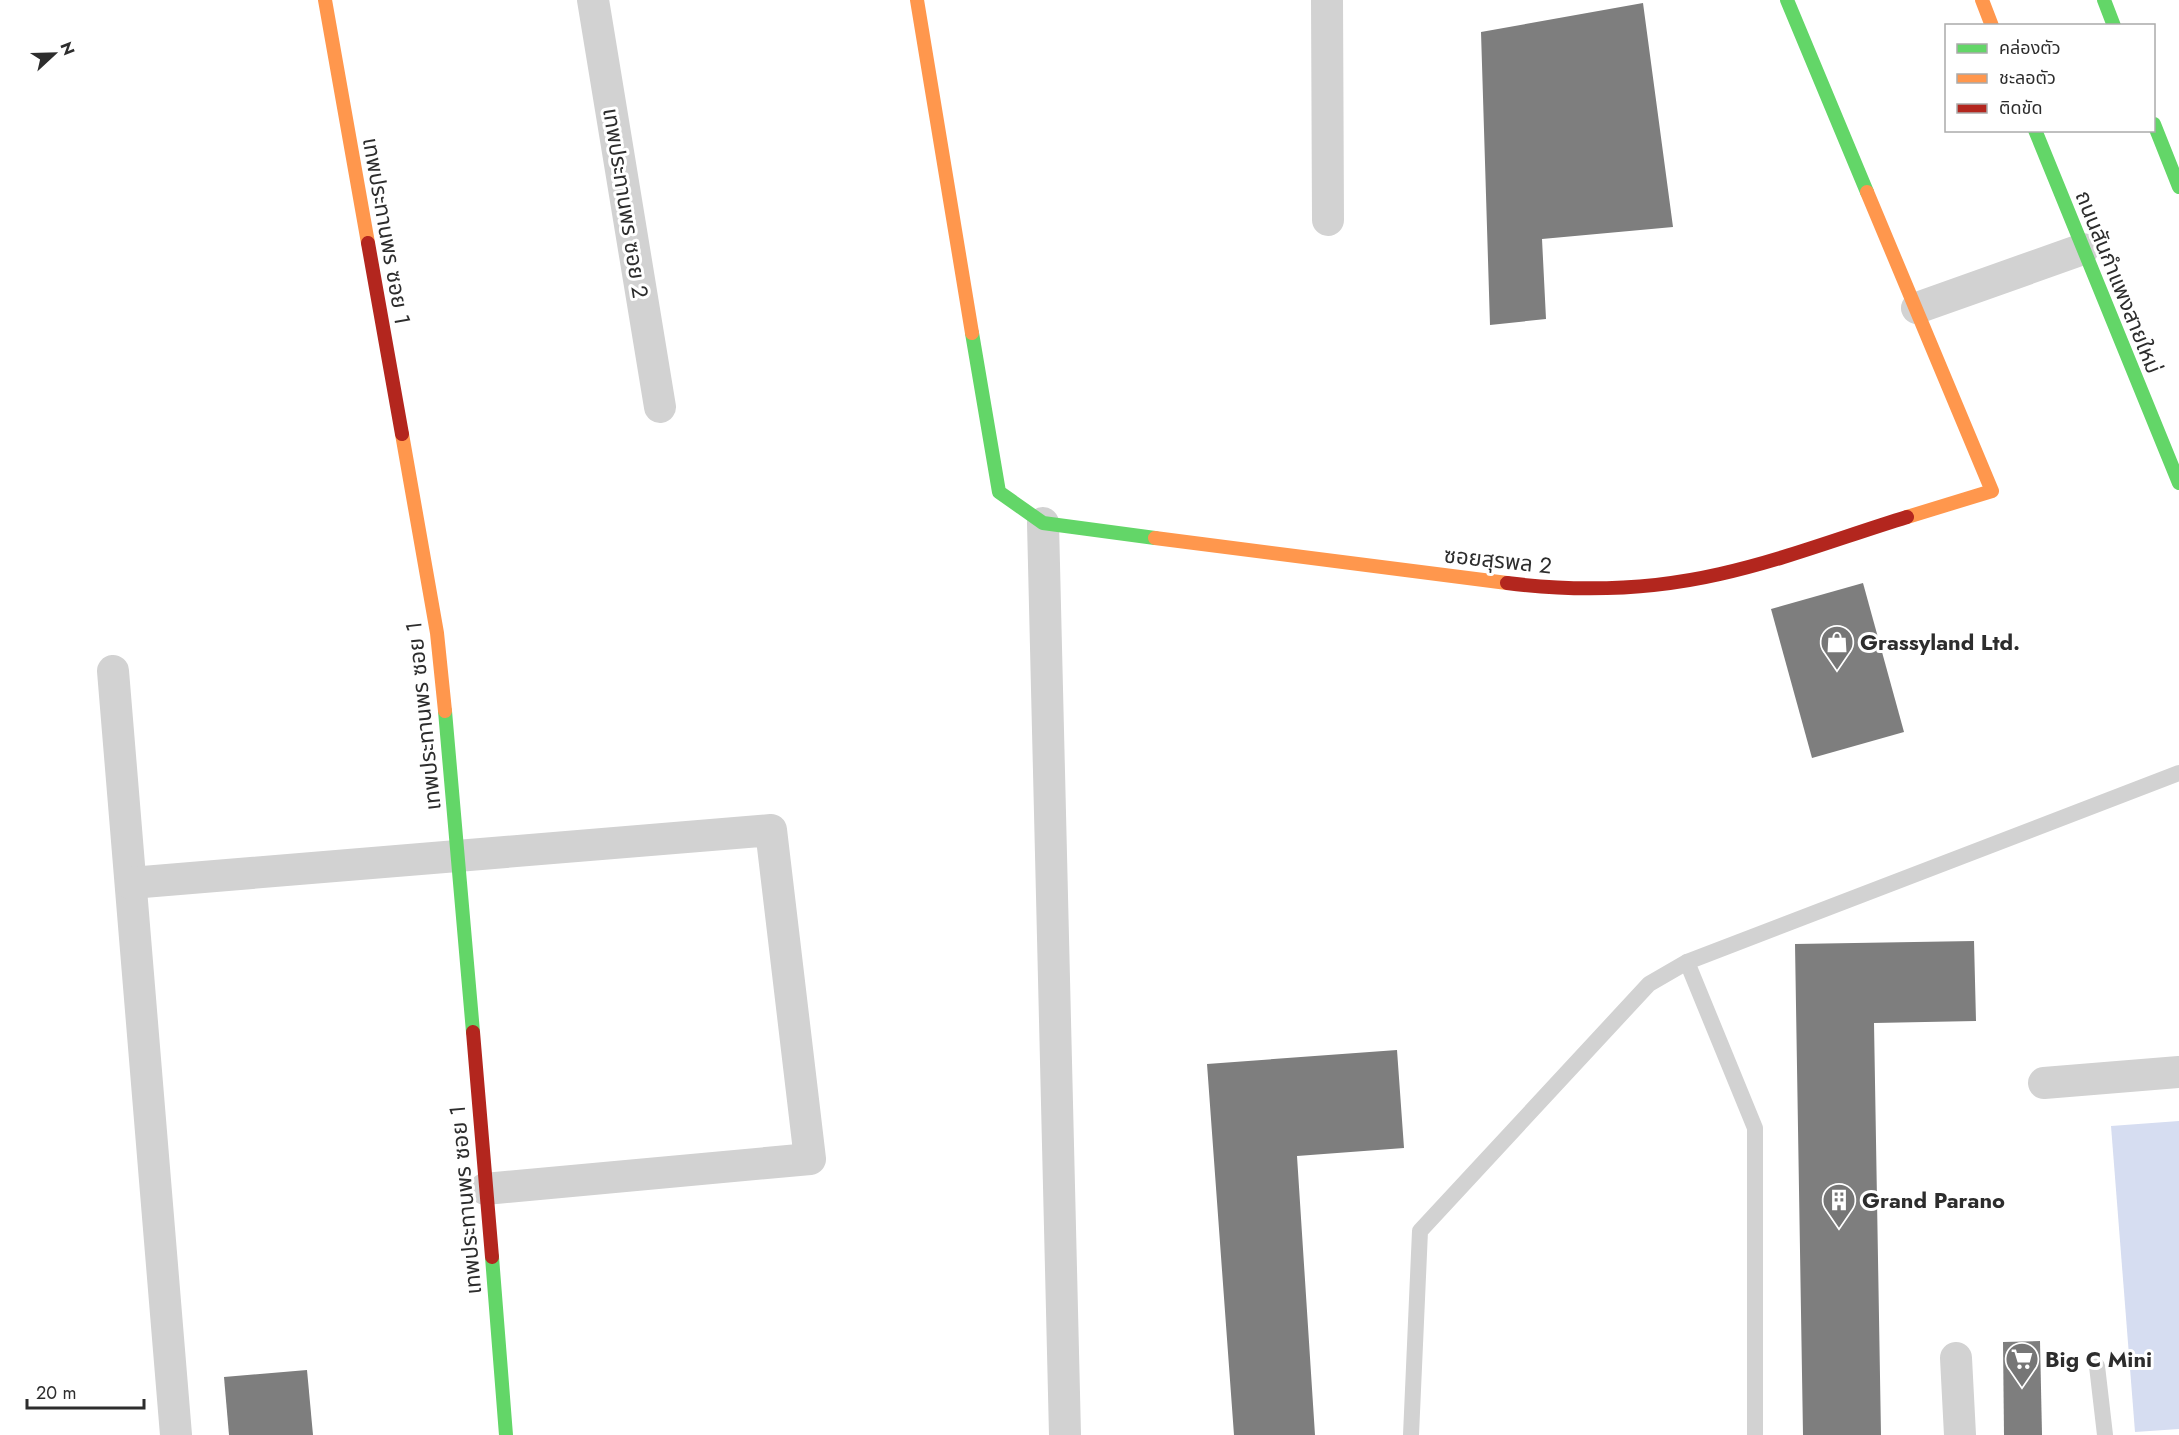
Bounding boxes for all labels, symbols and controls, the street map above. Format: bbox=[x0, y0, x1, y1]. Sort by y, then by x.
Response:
north arrow bbox=[24, 24, 84, 84]
legend bbox=[1945, 24, 2155, 132]
text: คล่องตัว bbox=[1999, 35, 2061, 61]
text: N bbox=[54, 38, 80, 59]
text: ชะลอตัว bbox=[1999, 65, 2056, 91]
text: ติดขัด bbox=[1999, 95, 2042, 121]
street label: เทพประทานพร ซอย 2 bbox=[595, 106, 657, 300]
street label: เทพประทานพร ซอย 1 bbox=[355, 135, 419, 327]
street label: ถนนสันกำแพงสายใหม่ bbox=[2068, 186, 2170, 378]
street label: ซอยสุรพล 2 bbox=[1443, 538, 1553, 582]
street label: เทพประทานพร ซอย 1 bbox=[397, 620, 449, 812]
shop icon: Grassyland Ltd. bbox=[1819, 624, 1855, 671]
place label: Grassyland Ltd. bbox=[1860, 626, 2020, 658]
street label: เทพประทานพร ซอย 1 bbox=[441, 1104, 489, 1296]
building icon: Grand Parano bbox=[1821, 1182, 1857, 1229]
place label: Grand Parano bbox=[1862, 1184, 2005, 1216]
supermarket icon: Big C Mini bbox=[2004, 1341, 2040, 1388]
place label: Big C Mini bbox=[2045, 1343, 2152, 1375]
scale bar bbox=[27, 1372, 144, 1410]
text: 20 m bbox=[36, 1380, 76, 1406]

